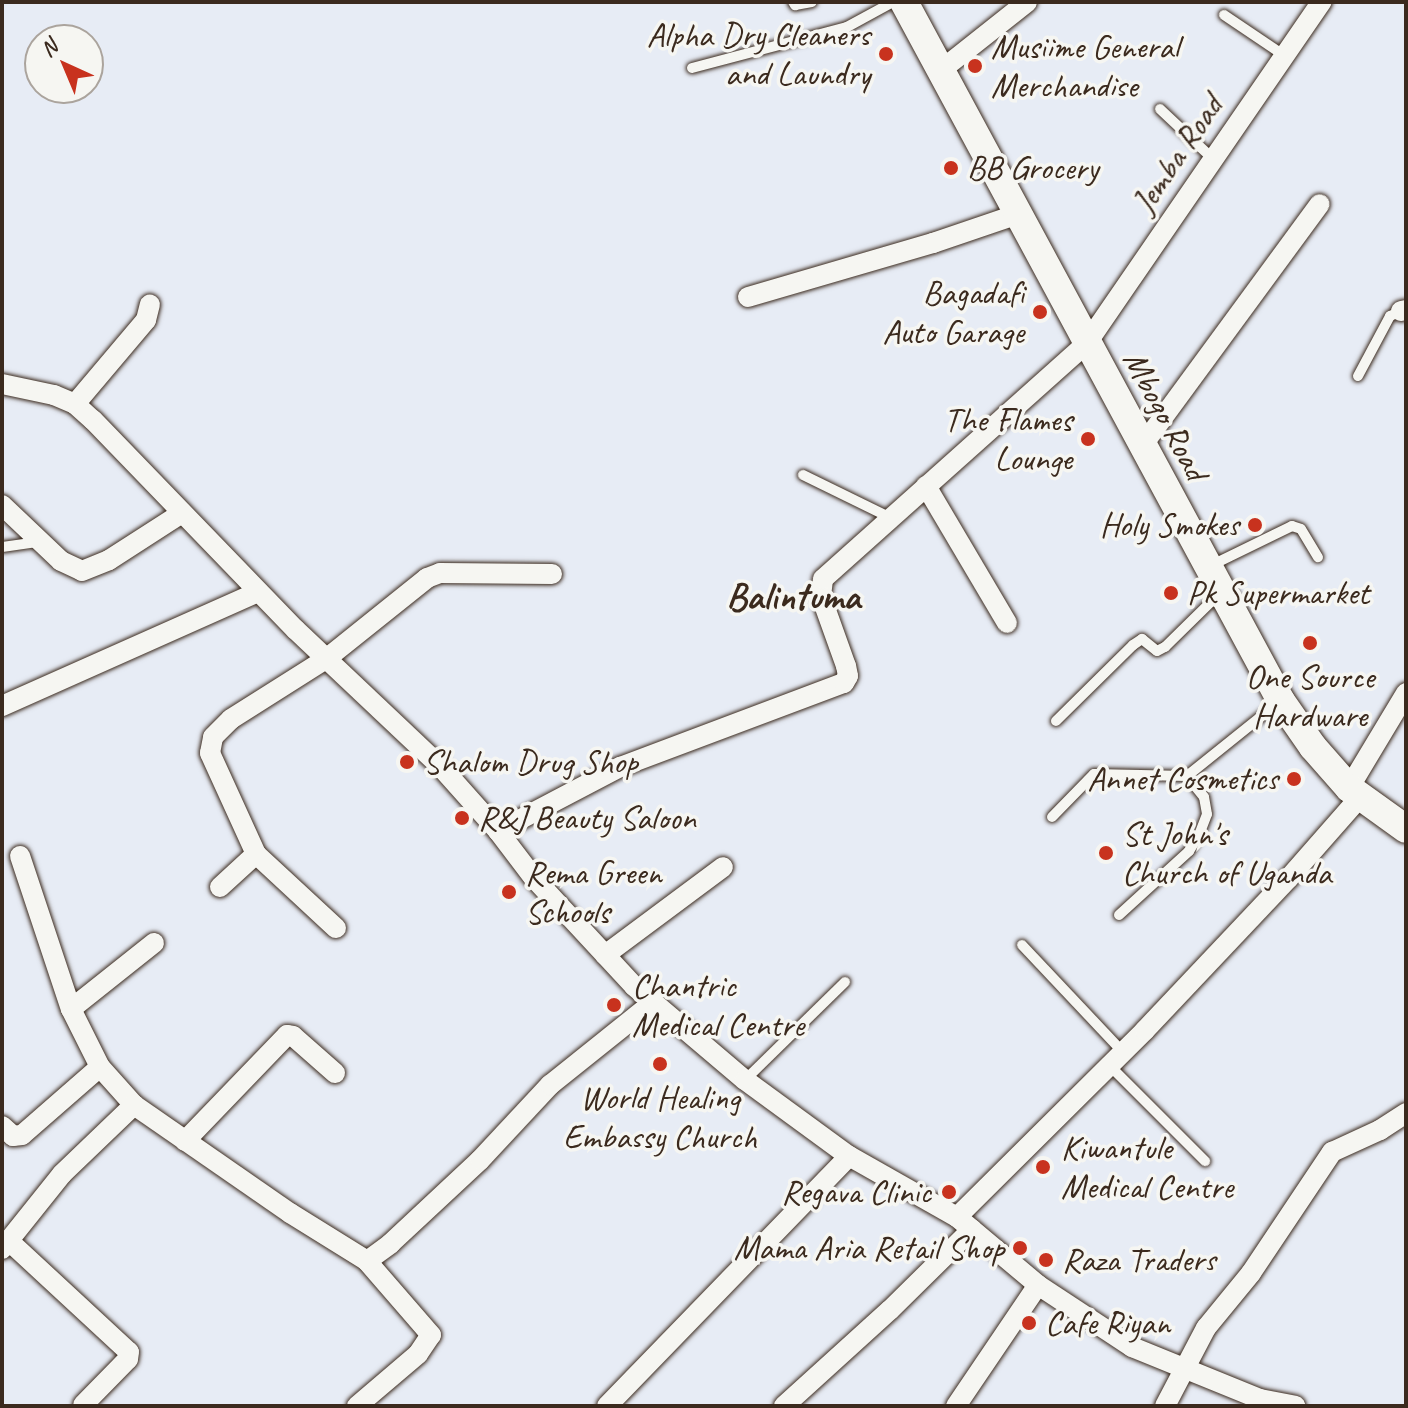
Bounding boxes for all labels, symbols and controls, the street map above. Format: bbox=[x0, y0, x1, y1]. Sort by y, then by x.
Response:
place label: Alpha Dry Cleaners and Laundry bbox=[647, 14, 870, 94]
north arrow bbox=[24, 24, 104, 104]
place label: Musiime General Merchandise bbox=[991, 26, 1178, 106]
text: N bbox=[34, 33, 63, 63]
marker: Alpha Dry Cleaners and Laundry bbox=[877, 45, 895, 63]
marker: Musiime General Merchandise bbox=[966, 57, 984, 75]
street label: Jemba Road bbox=[1123, 87, 1231, 221]
place label: BB Grocery bbox=[967, 148, 1098, 188]
marker: BB Grocery bbox=[942, 159, 960, 177]
place label: Bagadafi Auto Garage bbox=[883, 272, 1024, 352]
marker: Bagadafi Auto Garage bbox=[1031, 303, 1049, 321]
street label: Mbogo Road bbox=[1115, 343, 1217, 487]
place label: The Flames Lounge bbox=[941, 399, 1072, 478]
marker: The Flames Lounge bbox=[1079, 430, 1097, 448]
place label: Holy Smokes bbox=[1099, 505, 1239, 545]
marker: Holy Smokes bbox=[1246, 516, 1264, 534]
place label: Pk Supermarket bbox=[1187, 573, 1368, 613]
district label: Balintuma bbox=[726, 574, 860, 620]
marker: Pk Supermarket bbox=[1162, 584, 1180, 602]
marker: One Source Hardware bbox=[1301, 634, 1319, 652]
place label: One Source Hardware bbox=[1246, 656, 1374, 736]
place label: Shalom Drug Shop bbox=[423, 742, 639, 782]
marker: Shalom Drug Shop bbox=[398, 753, 416, 771]
place label: Annet Cosmetics bbox=[1087, 759, 1278, 799]
marker: Annet Cosmetics bbox=[1285, 770, 1303, 788]
place label: R&J Beauty Saloon bbox=[478, 798, 696, 838]
marker: R&J Beauty Saloon bbox=[453, 809, 471, 827]
place label: St John's Church of Uganda bbox=[1122, 813, 1331, 892]
marker: St John's Church of Uganda bbox=[1097, 844, 1115, 862]
place label: Rema Green Schools bbox=[525, 852, 661, 932]
marker: Rema Green Schools bbox=[500, 883, 518, 901]
place label: Chantric Medical Centre bbox=[632, 965, 804, 1044]
marker: Chantric Medical Centre bbox=[603, 994, 625, 1016]
marker: World Healing Embassy Church bbox=[651, 1055, 669, 1073]
place label: World Healing Embassy Church bbox=[563, 1077, 757, 1156]
place label: Kiwantule Medical Centre bbox=[1061, 1127, 1233, 1206]
marker: Kiwantule Medical Centre bbox=[1032, 1156, 1054, 1178]
place label: Regava Clinic bbox=[780, 1172, 931, 1212]
marker: Regava Clinic bbox=[938, 1181, 960, 1203]
place label: Mama Aria Retail Shop bbox=[734, 1228, 1004, 1268]
marker: Mama Aria Retail Shop bbox=[1011, 1239, 1029, 1257]
place label: Raza Traders bbox=[1062, 1240, 1215, 1280]
marker: Raza Traders bbox=[1037, 1251, 1055, 1269]
place label: Cafe Riyan bbox=[1045, 1303, 1170, 1343]
marker: Cafe Riyan bbox=[1020, 1314, 1038, 1332]

